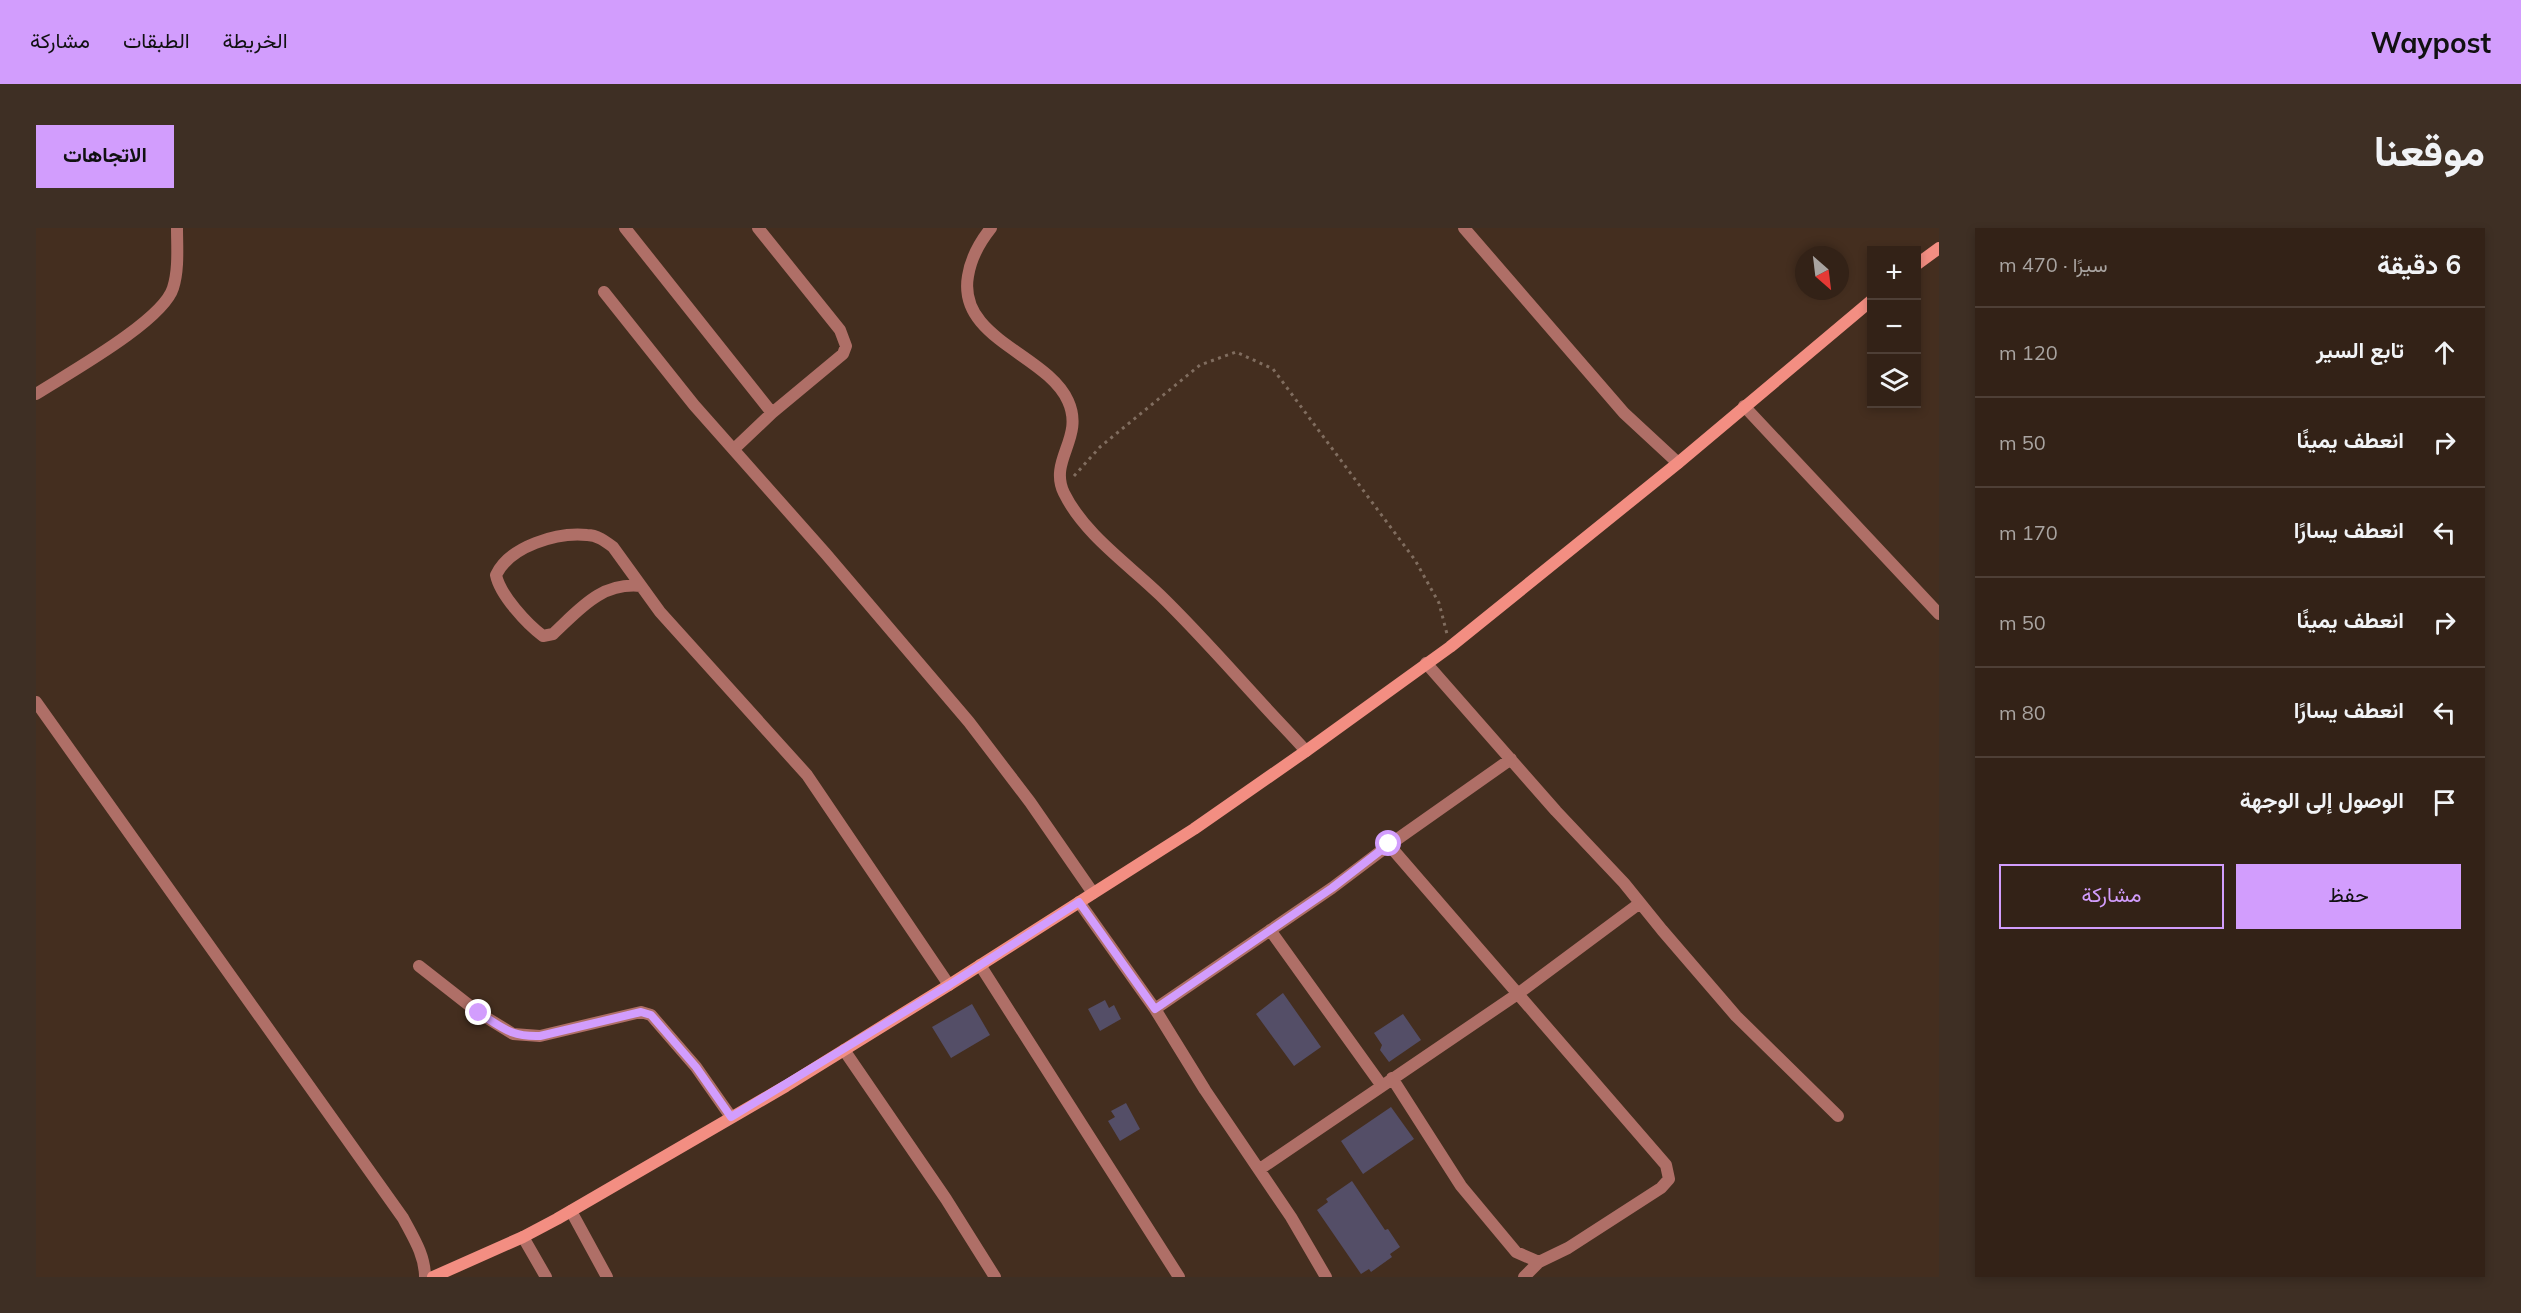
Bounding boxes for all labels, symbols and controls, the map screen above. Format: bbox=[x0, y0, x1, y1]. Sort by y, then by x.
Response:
text: Waypost bbox=[2370, 25, 2491, 60]
text: مشاركة bbox=[30, 27, 90, 53]
text: الطبقات bbox=[123, 27, 190, 53]
text: الخريطة bbox=[223, 27, 288, 53]
text: موقعنا bbox=[2374, 124, 2485, 177]
button: الاتجاهات bbox=[36, 125, 174, 188]
north arrow bbox=[1795, 246, 1849, 300]
map controls bbox=[1867, 246, 1921, 408]
button: + bbox=[1867, 246, 1921, 300]
text: 6 دقيقة bbox=[2377, 248, 2461, 281]
text: سيرًا · 470 m bbox=[1999, 252, 2108, 277]
button: − bbox=[1867, 300, 1921, 354]
text: تابع السير bbox=[2316, 336, 2404, 364]
icon: ahead bbox=[2428, 336, 2461, 369]
text: 120 m bbox=[1999, 340, 2058, 365]
button: layers bbox=[1867, 354, 1921, 408]
text: انعطف يمينًا bbox=[2297, 426, 2404, 454]
icon: right bbox=[2428, 426, 2461, 459]
text: 50 m bbox=[1999, 430, 2046, 455]
text: انعطف يسارًا bbox=[2294, 516, 2404, 544]
icon: left bbox=[2428, 516, 2461, 549]
text: 170 m bbox=[1999, 520, 2058, 545]
text: انعطف يمينًا bbox=[2297, 606, 2404, 634]
icon: right bbox=[2428, 606, 2461, 639]
text: 50 m bbox=[1999, 610, 2046, 635]
text: انعطف يسارًا bbox=[2294, 696, 2404, 724]
icon: left bbox=[2428, 696, 2461, 729]
text: 80 m bbox=[1999, 700, 2046, 725]
text: الوصول إلى الوجهة bbox=[2240, 786, 2404, 814]
icon: arrive bbox=[2428, 786, 2461, 819]
route start bbox=[1375, 830, 1401, 856]
button: مشاركة bbox=[1999, 864, 2224, 929]
button: حفظ bbox=[2236, 864, 2461, 929]
route end bbox=[465, 999, 491, 1025]

